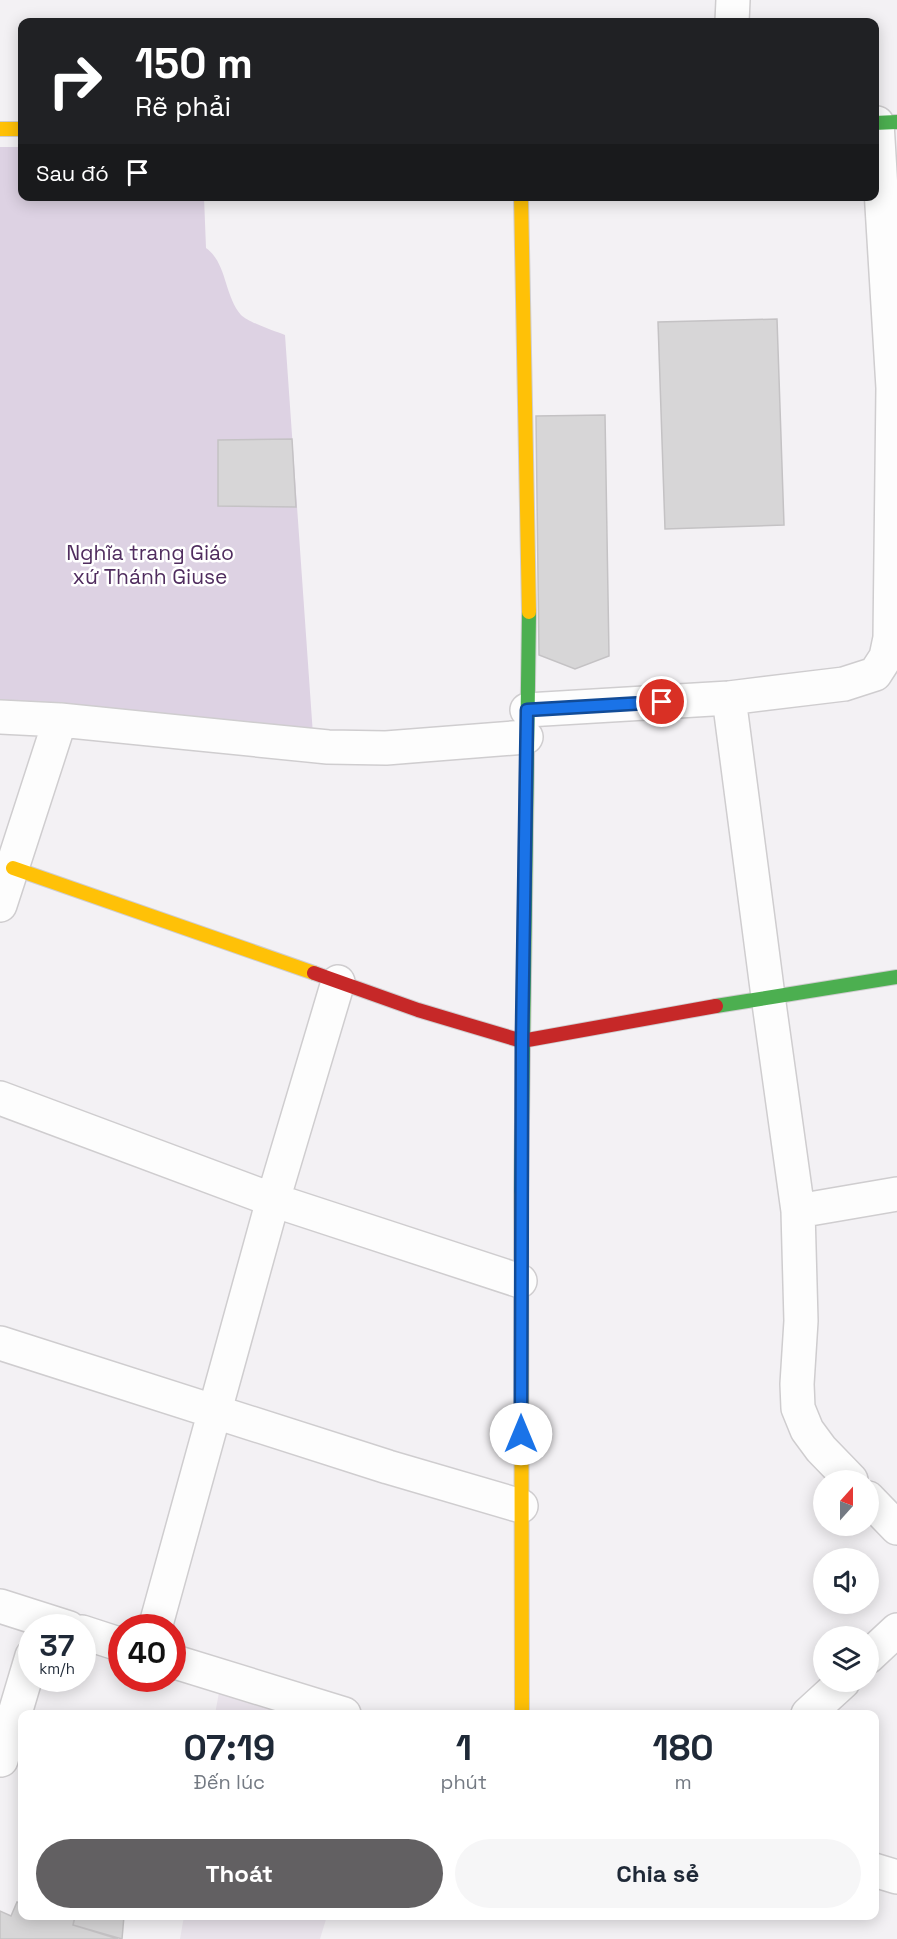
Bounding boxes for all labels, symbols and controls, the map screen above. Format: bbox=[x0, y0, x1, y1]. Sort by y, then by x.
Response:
text: 150 m bbox=[135, 37, 253, 90]
icon: right bbox=[36, 42, 114, 120]
text: Rẽ phải bbox=[135, 89, 231, 124]
icon: arrive bbox=[121, 156, 154, 189]
text: Sau đó bbox=[36, 159, 109, 187]
park label: Nghĩa trang Giáo xứ Thánh Giuse bbox=[66, 539, 234, 590]
pin bbox=[636, 676, 687, 727]
icon: arrive bbox=[645, 685, 678, 718]
position arrow bbox=[489, 1402, 553, 1466]
north arrow bbox=[813, 1470, 879, 1536]
map controls bbox=[813, 1470, 879, 1692]
button: sound bbox=[813, 1548, 879, 1614]
speed limit sign: 40 bbox=[108, 1614, 186, 1692]
text: 37 bbox=[40, 1626, 74, 1665]
button: layers bbox=[813, 1626, 879, 1692]
text: km/h bbox=[39, 1659, 75, 1678]
text: 07:19 bbox=[183, 1725, 275, 1771]
text: 1 bbox=[456, 1725, 472, 1771]
text: 180 bbox=[652, 1725, 714, 1771]
text: Đến lúc bbox=[193, 1769, 265, 1795]
text: phút bbox=[441, 1769, 487, 1795]
text: m bbox=[674, 1769, 692, 1795]
button: Thoát bbox=[36, 1839, 443, 1908]
button: Chia sẻ bbox=[455, 1839, 861, 1908]

